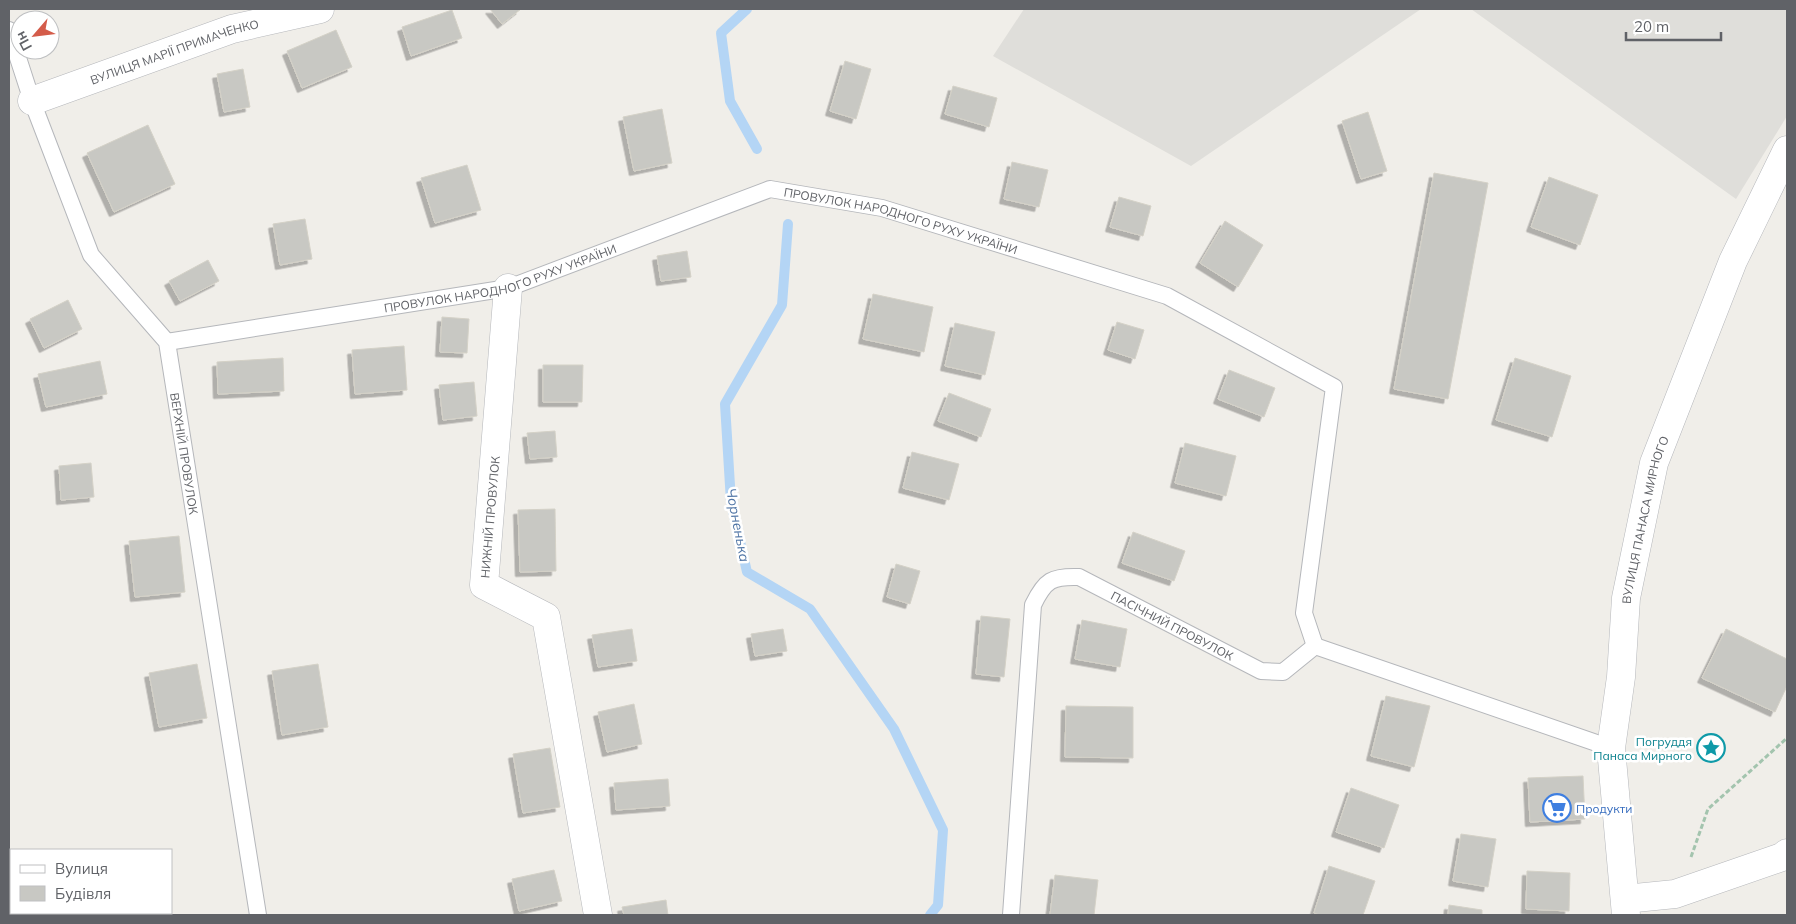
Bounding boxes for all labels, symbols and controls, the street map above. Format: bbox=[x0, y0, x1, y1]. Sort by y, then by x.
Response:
north arrow bbox=[10, 10, 60, 60]
scale bar bbox=[1626, 10, 1721, 42]
street label: ВУЛИЦЯ МАРІЇ ПРИМАЧЕНКО bbox=[88, 16, 260, 87]
text: 20 m bbox=[1634, 17, 1669, 36]
text: Пн bbox=[11, 28, 36, 54]
street label: ПРОВУЛОК НАРОДНОГО РУХУ УКРАЇНИ bbox=[783, 184, 1019, 257]
street label: ПРОВУЛОК НАРОДНОГО РУХУ УКРАЇНИ bbox=[383, 240, 618, 315]
street label: ВЕРХНІЙ ПРОВУЛОК bbox=[168, 392, 202, 516]
street label: ВУЛИЦЯ ПАНАСА МИРНОГО bbox=[1618, 434, 1671, 604]
street label: НИЖНІЙ ПРОВУЛОК bbox=[477, 455, 503, 579]
water label: Чорненька bbox=[722, 487, 754, 564]
street label: ПАСІЧНИЙ ПРОВУЛОК bbox=[1109, 587, 1236, 663]
place icon: Погруддя Панаса Мирного bbox=[1696, 733, 1726, 763]
place label: Погруддя Панаса Мирного bbox=[1593, 734, 1692, 763]
supermarket icon: Продукти bbox=[1542, 793, 1572, 823]
place label: Продукти bbox=[1576, 801, 1632, 816]
legend bbox=[10, 849, 172, 914]
text: Вулиця bbox=[55, 859, 108, 878]
text: Будівля bbox=[55, 884, 111, 903]

